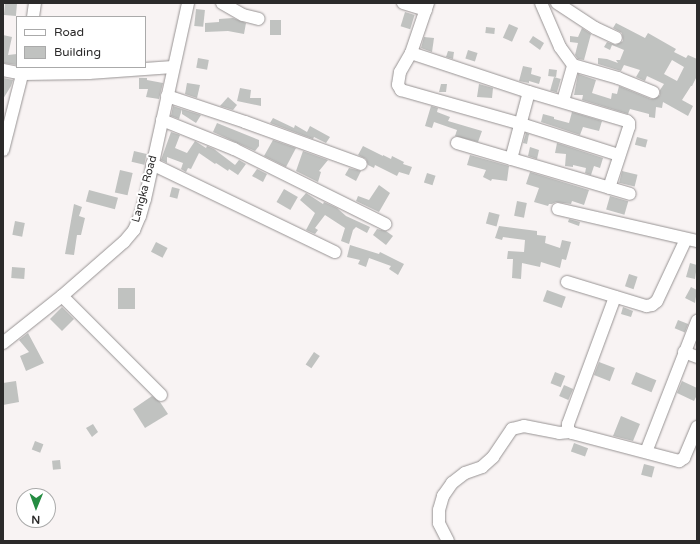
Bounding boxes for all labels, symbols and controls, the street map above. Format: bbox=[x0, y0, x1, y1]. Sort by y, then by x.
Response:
legend bbox=[16, 16, 146, 68]
text: Road bbox=[54, 25, 84, 39]
text: Building bbox=[54, 45, 101, 59]
street label: Langka Road bbox=[130, 154, 160, 224]
north arrow bbox=[16, 488, 56, 528]
text: N bbox=[31, 513, 40, 526]

